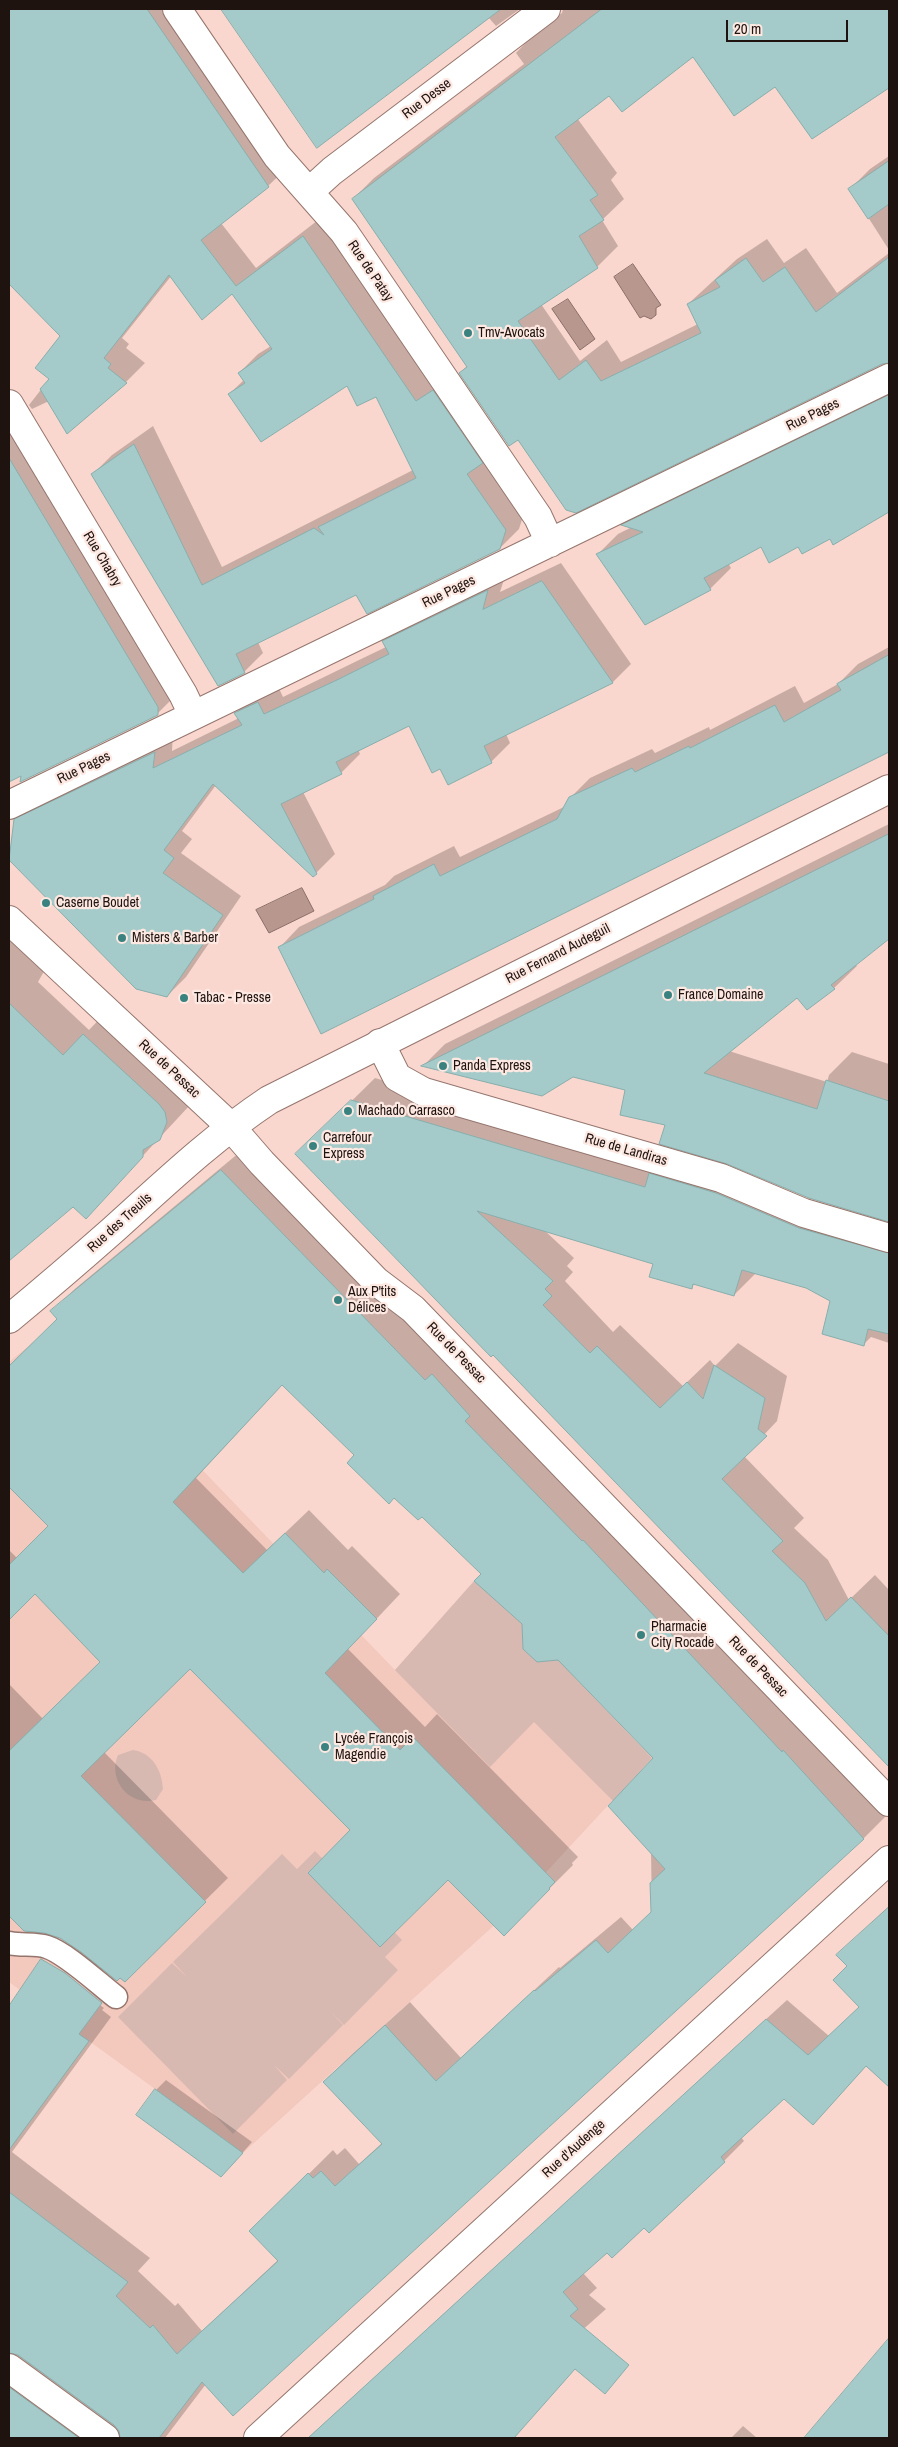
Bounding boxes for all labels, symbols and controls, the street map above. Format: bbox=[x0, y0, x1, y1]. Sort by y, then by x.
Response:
scale bar bbox=[728, 10, 850, 42]
text: 20 m bbox=[734, 18, 761, 39]
street label: Rue Desse bbox=[399, 75, 455, 123]
street label: Rue de Patay bbox=[344, 237, 396, 305]
place label: Tmv-Avocats bbox=[478, 325, 545, 341]
marker: Tmv-Avocats bbox=[462, 327, 474, 339]
street label: Rue Pages bbox=[784, 395, 842, 435]
street label: Rue Chabry bbox=[79, 528, 125, 590]
street label: Rue Pages bbox=[420, 572, 478, 612]
street label: Rue Pages bbox=[55, 748, 113, 788]
place label: Caserne Boudet bbox=[56, 895, 139, 911]
marker: Caserne Boudet bbox=[40, 897, 52, 909]
street label: Rue Fernand Audeguil bbox=[503, 920, 613, 988]
place label: Misters & Barber bbox=[132, 930, 218, 946]
marker: Misters & Barber bbox=[116, 932, 128, 944]
place label: France Domaine bbox=[678, 987, 763, 1003]
marker: France Domaine bbox=[662, 989, 674, 1001]
place label: Tabac - Presse bbox=[194, 990, 271, 1006]
marker: Tabac - Presse bbox=[178, 992, 190, 1004]
street label: Rue de Pessac bbox=[135, 1036, 203, 1102]
place label: Panda Express bbox=[453, 1058, 531, 1074]
marker: Panda Express bbox=[437, 1060, 449, 1072]
place label: Machado Carrasco bbox=[358, 1103, 455, 1119]
marker: Machado Carrasco bbox=[342, 1105, 354, 1117]
place label: Carrefour Express bbox=[323, 1130, 371, 1162]
street label: Rue de Landiras bbox=[583, 1130, 669, 1170]
marker: Carrefour Express bbox=[307, 1140, 319, 1152]
street label: Rue des Treuils bbox=[84, 1190, 156, 1256]
place label: Aux P'tits Délices bbox=[348, 1284, 396, 1316]
marker: Aux P'tits Délices bbox=[332, 1294, 344, 1306]
street label: Rue de Pessac bbox=[423, 1319, 489, 1387]
place label: Pharmacie City Rocade bbox=[651, 1619, 714, 1651]
marker: Pharmacie City Rocade bbox=[635, 1629, 647, 1641]
street label: Rue de Pessac bbox=[725, 1633, 791, 1701]
place label: Lycée François Magendie bbox=[335, 1731, 413, 1764]
marker: Lycée François Magendie bbox=[319, 1741, 331, 1753]
street label: Rue d'Audenge bbox=[539, 2116, 609, 2182]

